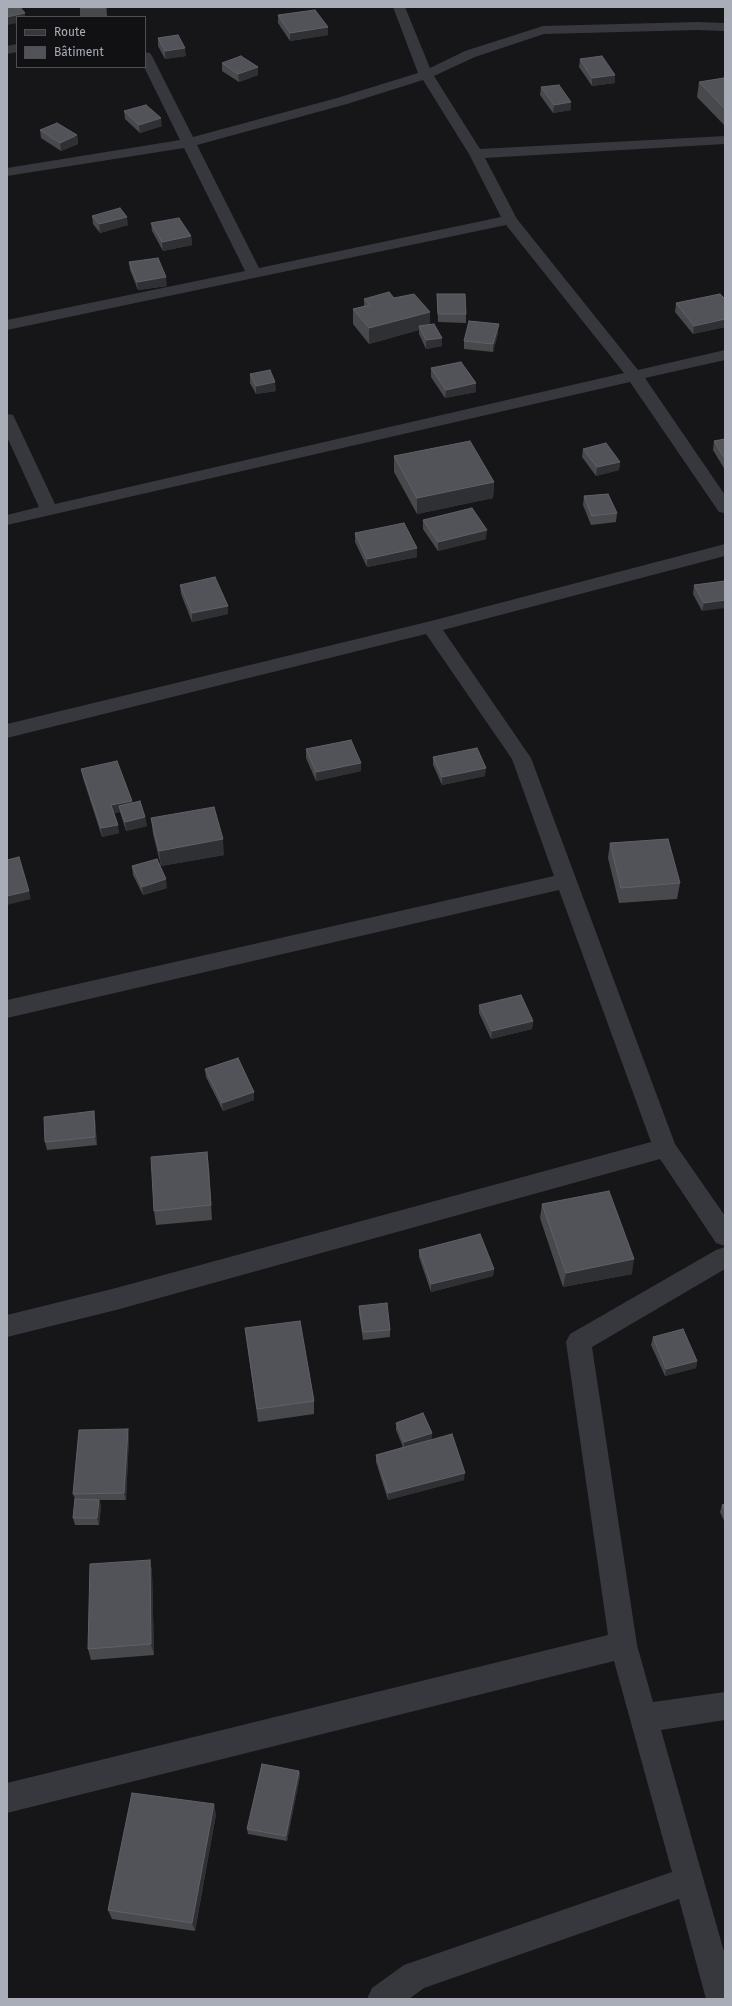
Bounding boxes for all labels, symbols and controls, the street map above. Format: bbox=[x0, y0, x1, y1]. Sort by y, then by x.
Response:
legend bbox=[16, 16, 146, 68]
text: Route bbox=[54, 25, 86, 39]
text: Bâtiment bbox=[54, 45, 104, 59]

